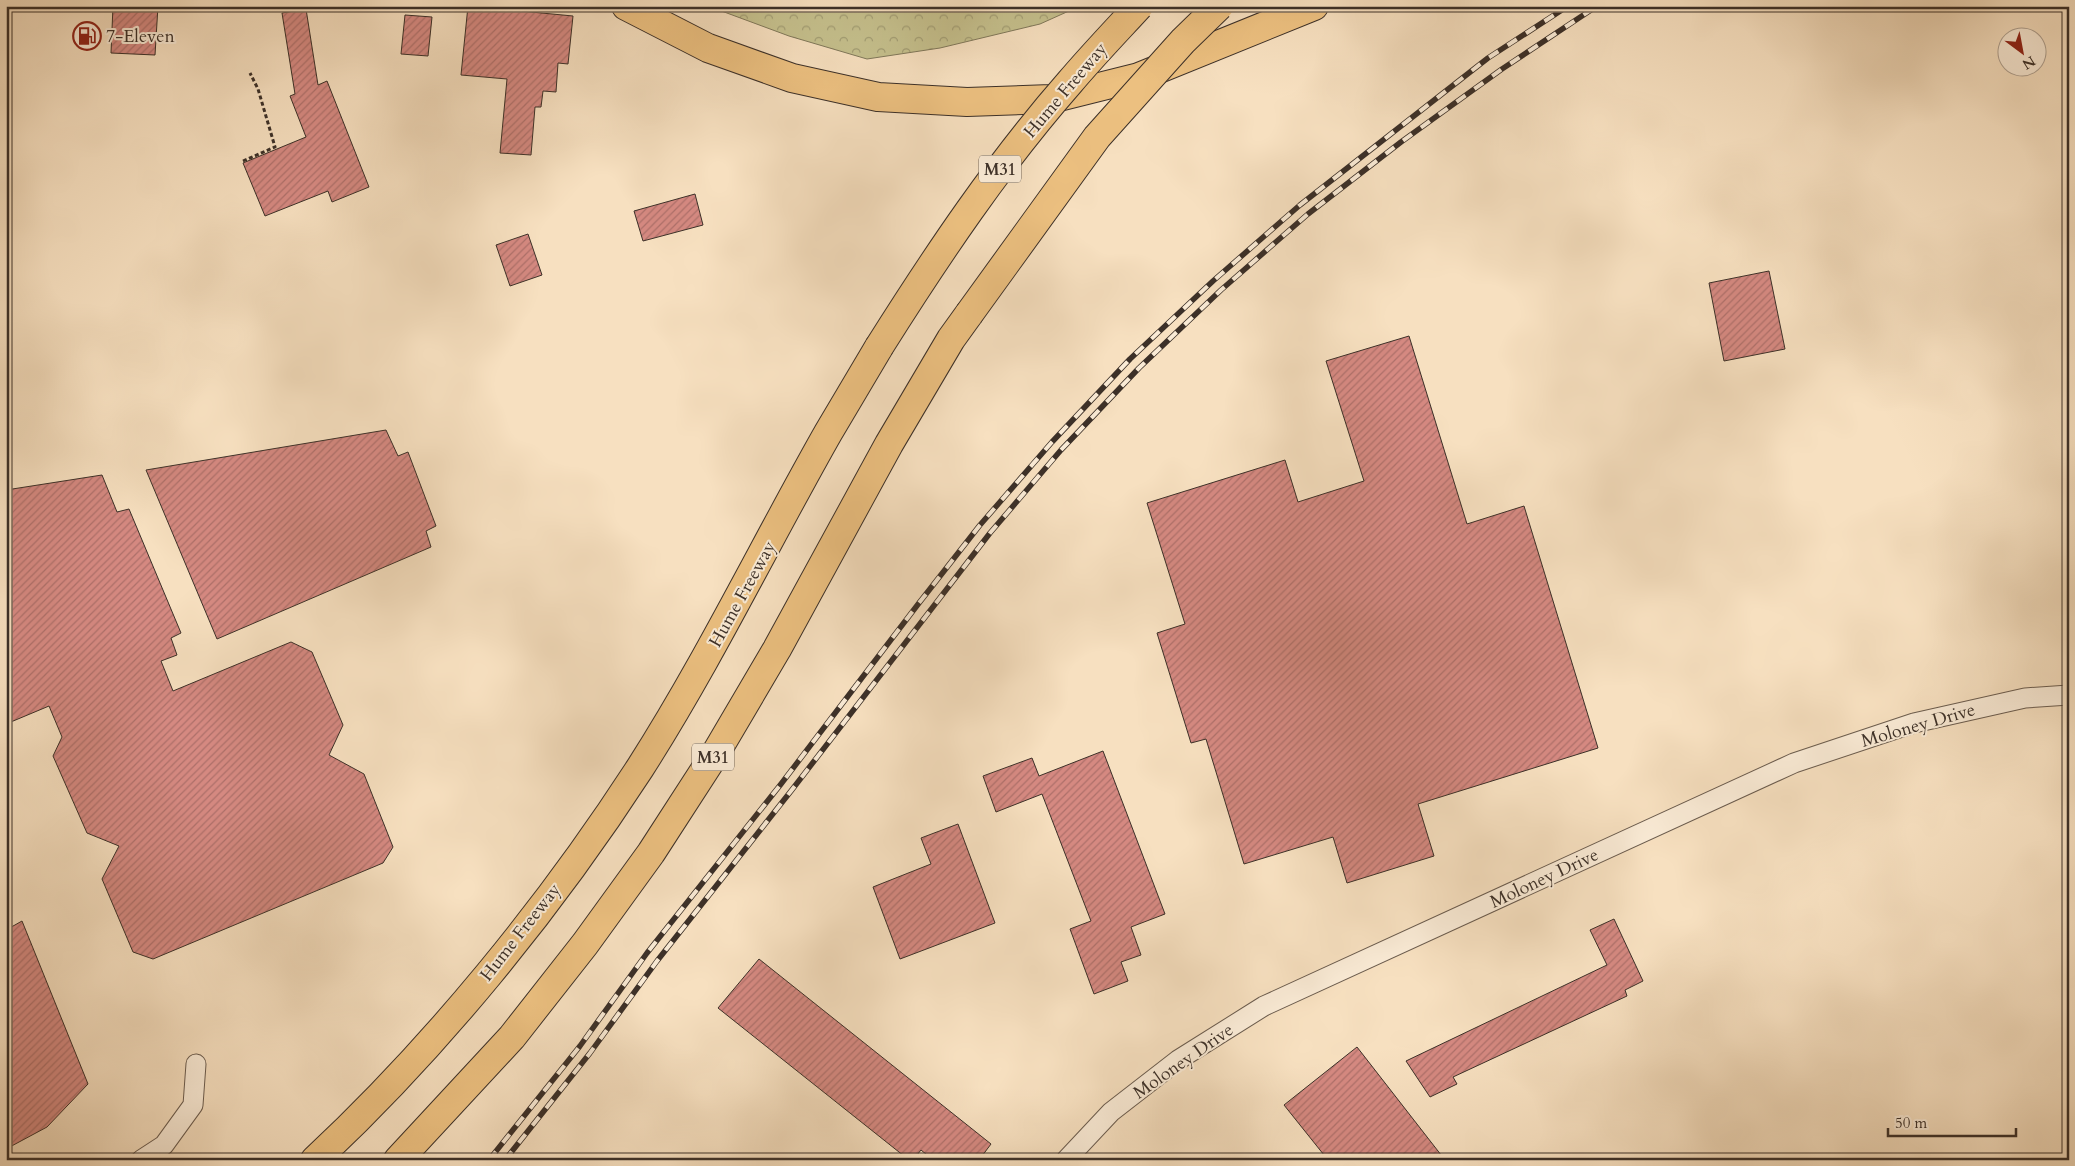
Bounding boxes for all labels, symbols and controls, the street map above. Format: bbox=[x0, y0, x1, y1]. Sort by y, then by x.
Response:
fuel station icon: 7-Eleven bbox=[72, 21, 102, 51]
place label: 7-Eleven bbox=[106, 24, 175, 49]
north arrow bbox=[1998, 28, 2048, 78]
street label: Hume Freeway bbox=[1018, 37, 1113, 144]
text: N bbox=[2018, 51, 2039, 74]
road number: M31 bbox=[979, 156, 1021, 182]
street label: Hume Freeway bbox=[703, 536, 782, 652]
street label: Moloney Drive bbox=[1858, 697, 1978, 754]
road number: M31 bbox=[692, 744, 734, 770]
street label: Moloney Drive bbox=[1486, 842, 1603, 915]
street label: Hume Freeway bbox=[474, 878, 567, 987]
street label: Moloney Drive bbox=[1128, 1018, 1238, 1105]
scale bar bbox=[1888, 1106, 2015, 1138]
text: 50 m bbox=[1895, 1113, 1927, 1133]

